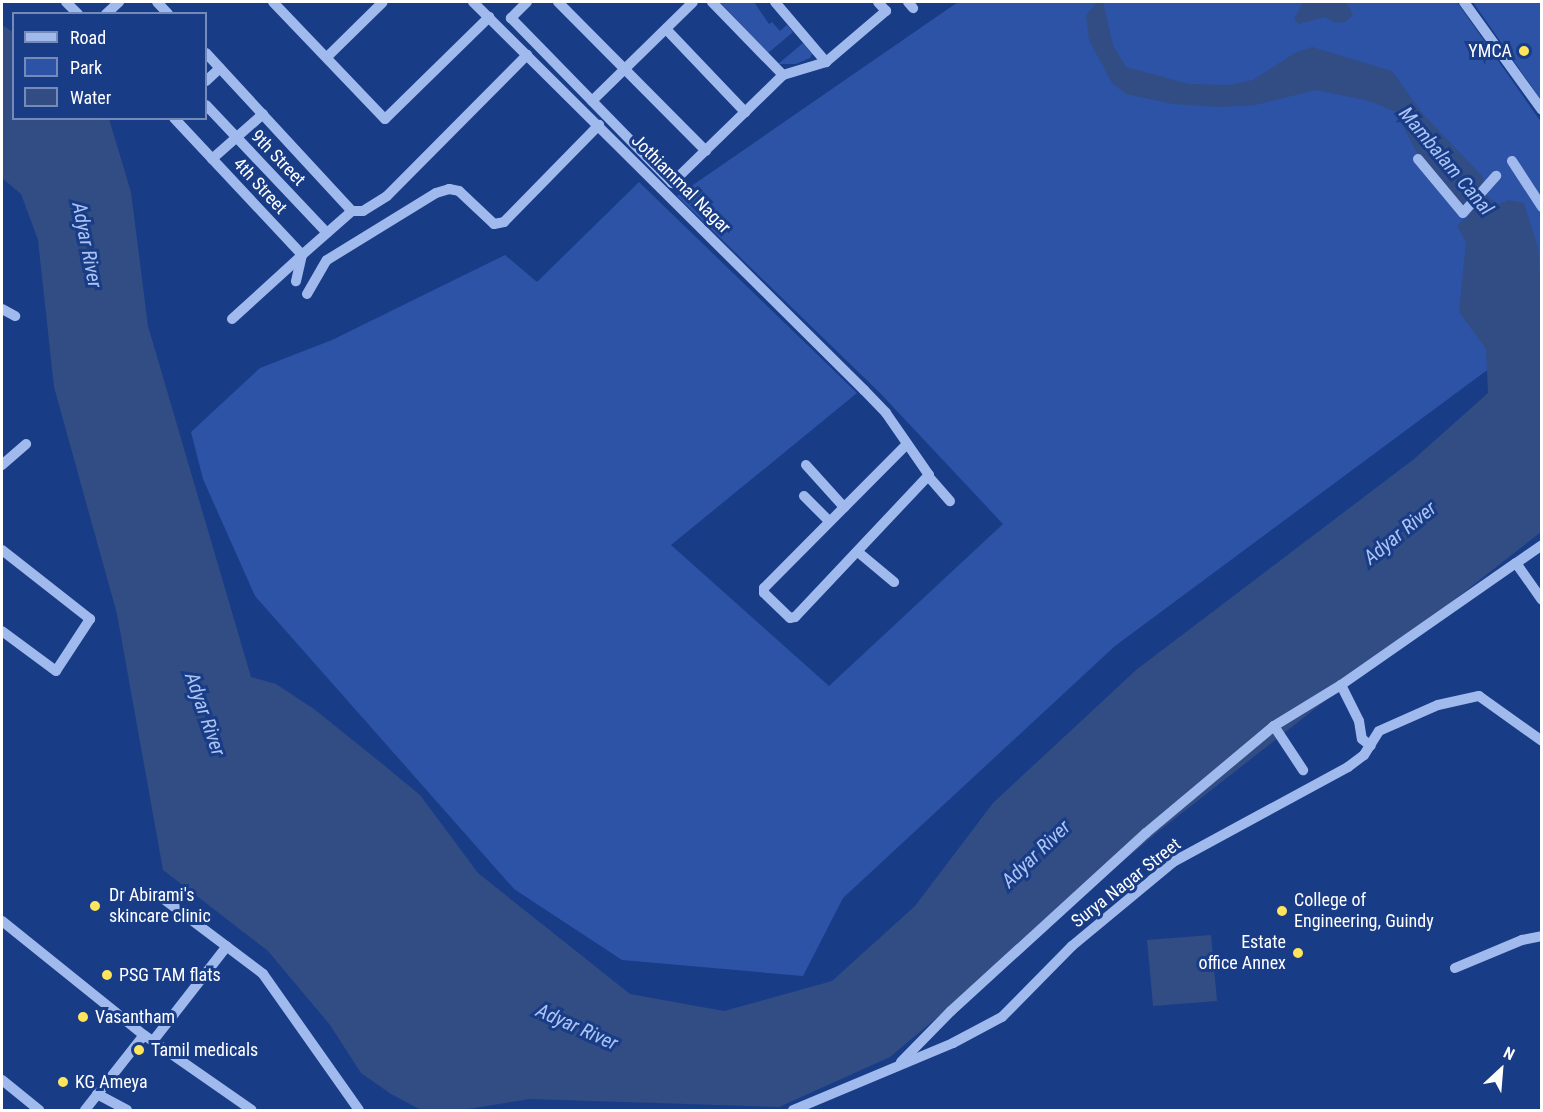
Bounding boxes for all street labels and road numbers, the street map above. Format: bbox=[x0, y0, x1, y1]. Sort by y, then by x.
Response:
street label: 9th Street bbox=[246, 126, 310, 190]
street label: Jothiammal Nagar bbox=[627, 130, 735, 238]
street label: 4th Street bbox=[228, 153, 292, 219]
street label: Surya Nagar Street bbox=[1067, 834, 1185, 932]

